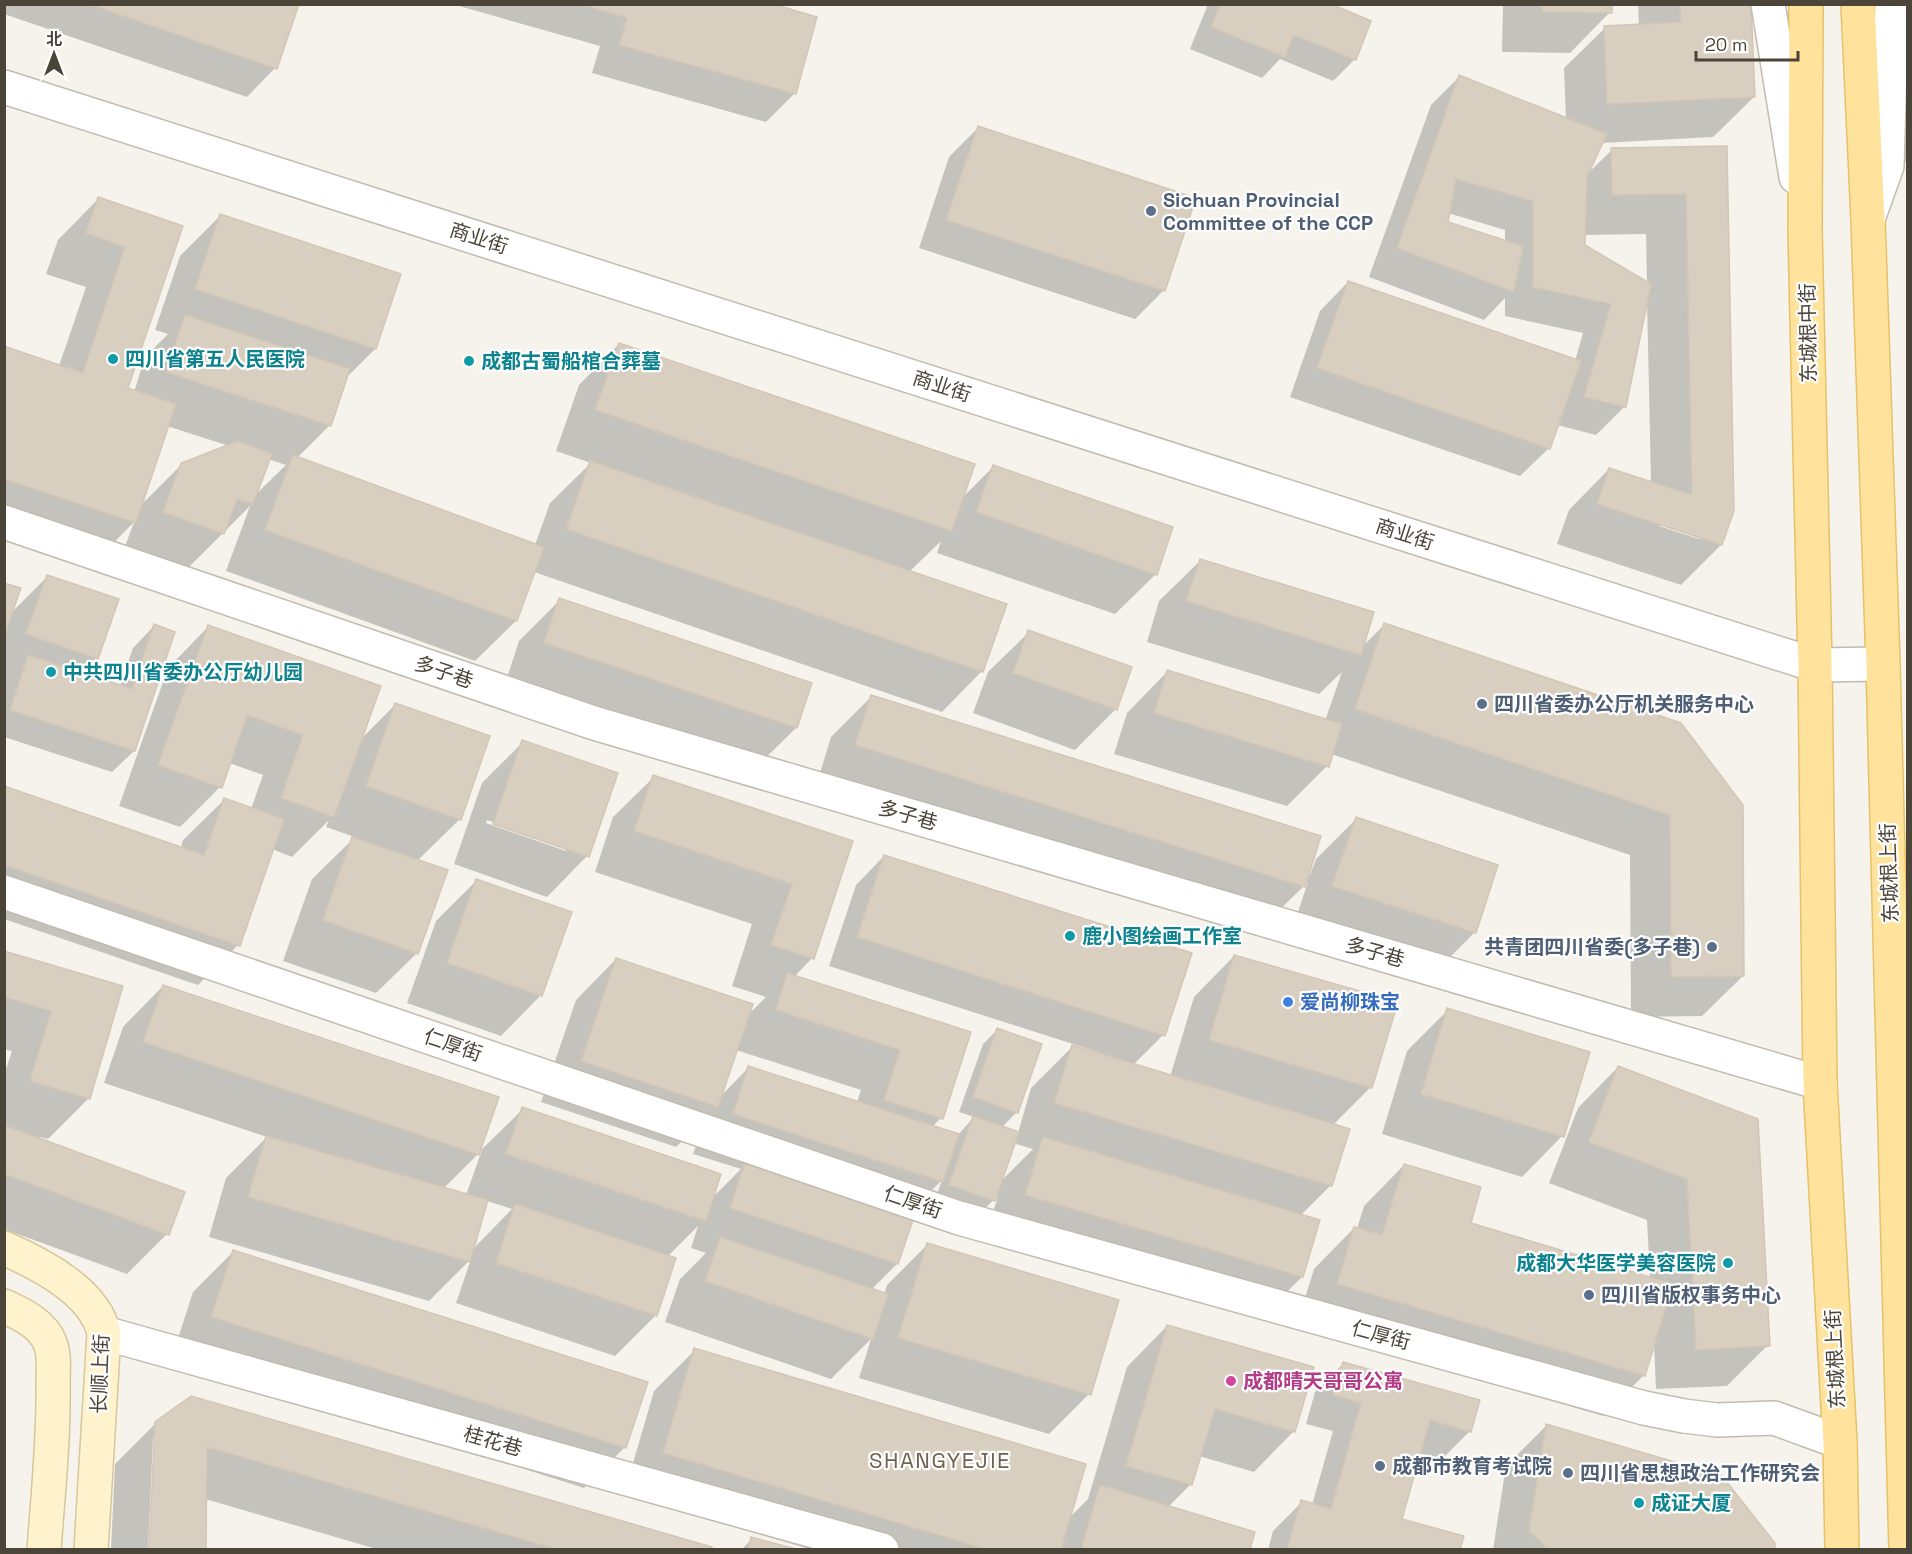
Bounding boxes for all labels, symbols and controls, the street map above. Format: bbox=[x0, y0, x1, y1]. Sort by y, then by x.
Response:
north arrow bbox=[24, 24, 84, 84]
scale bar bbox=[1696, 24, 1798, 62]
text: 北 bbox=[46, 29, 62, 50]
text: 20 m bbox=[1705, 33, 1748, 56]
place label: Sichuan Provincial Committee of the CCP bbox=[1163, 187, 1373, 236]
marker: Sichuan Provincial Committee of the CCP bbox=[1144, 204, 1158, 218]
street label: 商业街 bbox=[446, 216, 512, 260]
street label: 东城根中街 bbox=[1794, 283, 1822, 383]
place label: 四川省第五人民医院 bbox=[125, 346, 305, 372]
place label: 成都古蜀船棺合葬墓 bbox=[481, 348, 661, 374]
marker: 四川省第五人民医院 bbox=[106, 352, 120, 366]
marker: 成都古蜀船棺合葬墓 bbox=[462, 354, 476, 368]
street label: 商业街 bbox=[909, 364, 975, 408]
street label: 商业街 bbox=[1372, 512, 1438, 556]
street label: 多子巷 bbox=[411, 650, 477, 694]
place label: 中共四川省委办公厅幼儿园 bbox=[63, 659, 303, 685]
marker: 中共四川省委办公厅幼儿园 bbox=[44, 665, 58, 679]
place label: 四川省委办公厅机关服务中心 bbox=[1494, 691, 1754, 717]
marker: 四川省委办公厅机关服务中心 bbox=[1475, 697, 1489, 711]
street label: 多子巷 bbox=[876, 794, 940, 836]
street label: 东城根上街 bbox=[1874, 823, 1904, 923]
place label: 鹿小图绘画工作室 bbox=[1082, 923, 1242, 949]
marker: 鹿小图绘画工作室 bbox=[1063, 929, 1077, 943]
street label: 多子巷 bbox=[1343, 931, 1407, 973]
place label: 共青团四川省委(多子巷) bbox=[1484, 934, 1700, 960]
marker: 共青团四川省委(多子巷) bbox=[1705, 940, 1719, 954]
place label: 爱尚柳珠宝 bbox=[1300, 989, 1400, 1015]
marker: 爱尚柳珠宝 bbox=[1281, 995, 1295, 1009]
street label: 仁厚街 bbox=[420, 1023, 486, 1067]
street label: 仁厚街 bbox=[880, 1180, 946, 1224]
place label: 成都大华医学美容医院 bbox=[1516, 1250, 1716, 1276]
marker: 成都大华医学美容医院 bbox=[1721, 1256, 1735, 1270]
place label: 四川省版权事务中心 bbox=[1601, 1282, 1781, 1308]
marker: 四川省版权事务中心 bbox=[1582, 1288, 1596, 1302]
street label: 东城根上街 bbox=[1819, 1308, 1851, 1410]
street label: 仁厚街 bbox=[1349, 1315, 1413, 1355]
street label: 长顺上街 bbox=[86, 1334, 114, 1414]
place label: 成都晴天哥哥公寓 bbox=[1243, 1368, 1403, 1394]
marker: 成都晴天哥哥公寓 bbox=[1224, 1374, 1238, 1388]
street label: 桂花巷 bbox=[461, 1420, 525, 1462]
district label: SHANGYEJIE bbox=[869, 1446, 1011, 1474]
place label: 成都市教育考试院 bbox=[1392, 1453, 1552, 1479]
marker: 成都市教育考试院 bbox=[1373, 1459, 1387, 1473]
place label: 四川省思想政治工作研究会 bbox=[1580, 1460, 1820, 1486]
marker: 四川省思想政治工作研究会 bbox=[1561, 1466, 1575, 1480]
place label: 成证大厦 bbox=[1651, 1490, 1731, 1516]
marker: 成证大厦 bbox=[1632, 1496, 1646, 1510]

